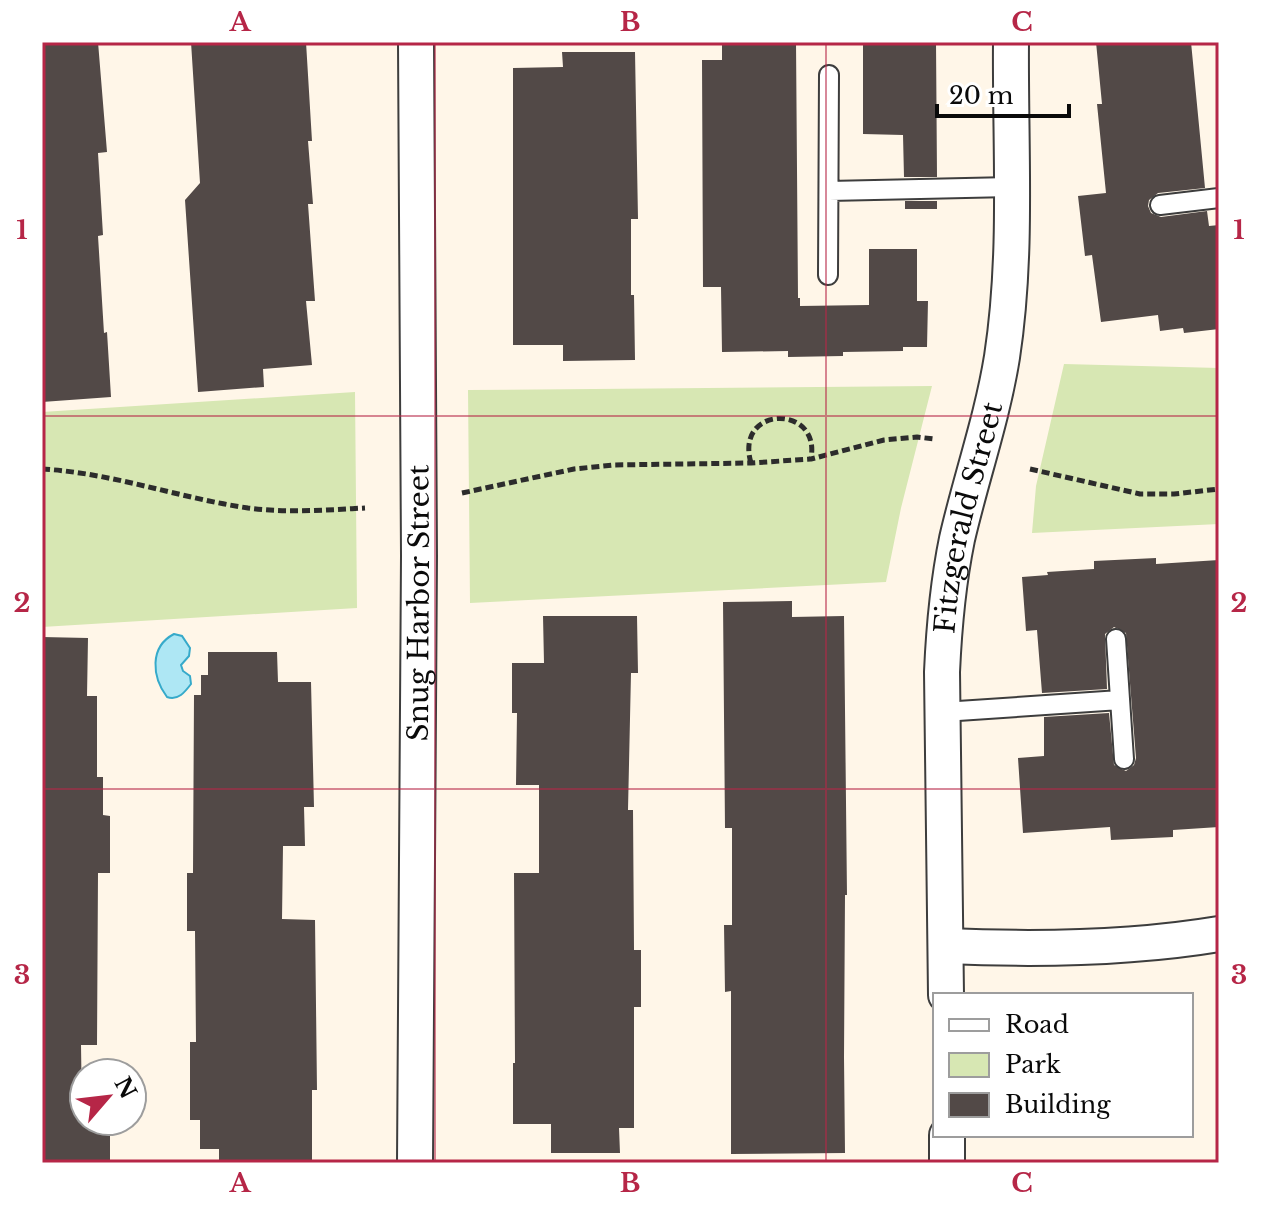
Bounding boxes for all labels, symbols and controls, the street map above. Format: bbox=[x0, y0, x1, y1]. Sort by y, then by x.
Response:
text: A bbox=[228, 6, 251, 38]
text: B bbox=[620, 6, 640, 38]
text: C bbox=[1011, 6, 1033, 38]
scale bar bbox=[937, 68, 1069, 118]
text: 20 m bbox=[949, 81, 1014, 110]
text: 1 bbox=[16, 214, 28, 246]
text: 1 bbox=[1233, 214, 1245, 246]
street label: Fitzgerald Street bbox=[927, 398, 1010, 635]
street label: Snug Harbor Street bbox=[400, 464, 437, 742]
text: 2 bbox=[14, 587, 30, 619]
text: 2 bbox=[1231, 587, 1247, 619]
text: 3 bbox=[14, 959, 30, 991]
text: 3 bbox=[1231, 959, 1247, 991]
legend bbox=[933, 993, 1193, 1137]
text: Road bbox=[1005, 1010, 1069, 1039]
text: Park bbox=[1005, 1050, 1061, 1079]
north arrow bbox=[68, 1057, 148, 1137]
text: N bbox=[108, 1072, 142, 1104]
text: Building bbox=[1005, 1090, 1111, 1119]
text: A bbox=[228, 1167, 251, 1199]
text: B bbox=[620, 1167, 640, 1199]
text: C bbox=[1011, 1167, 1033, 1199]

